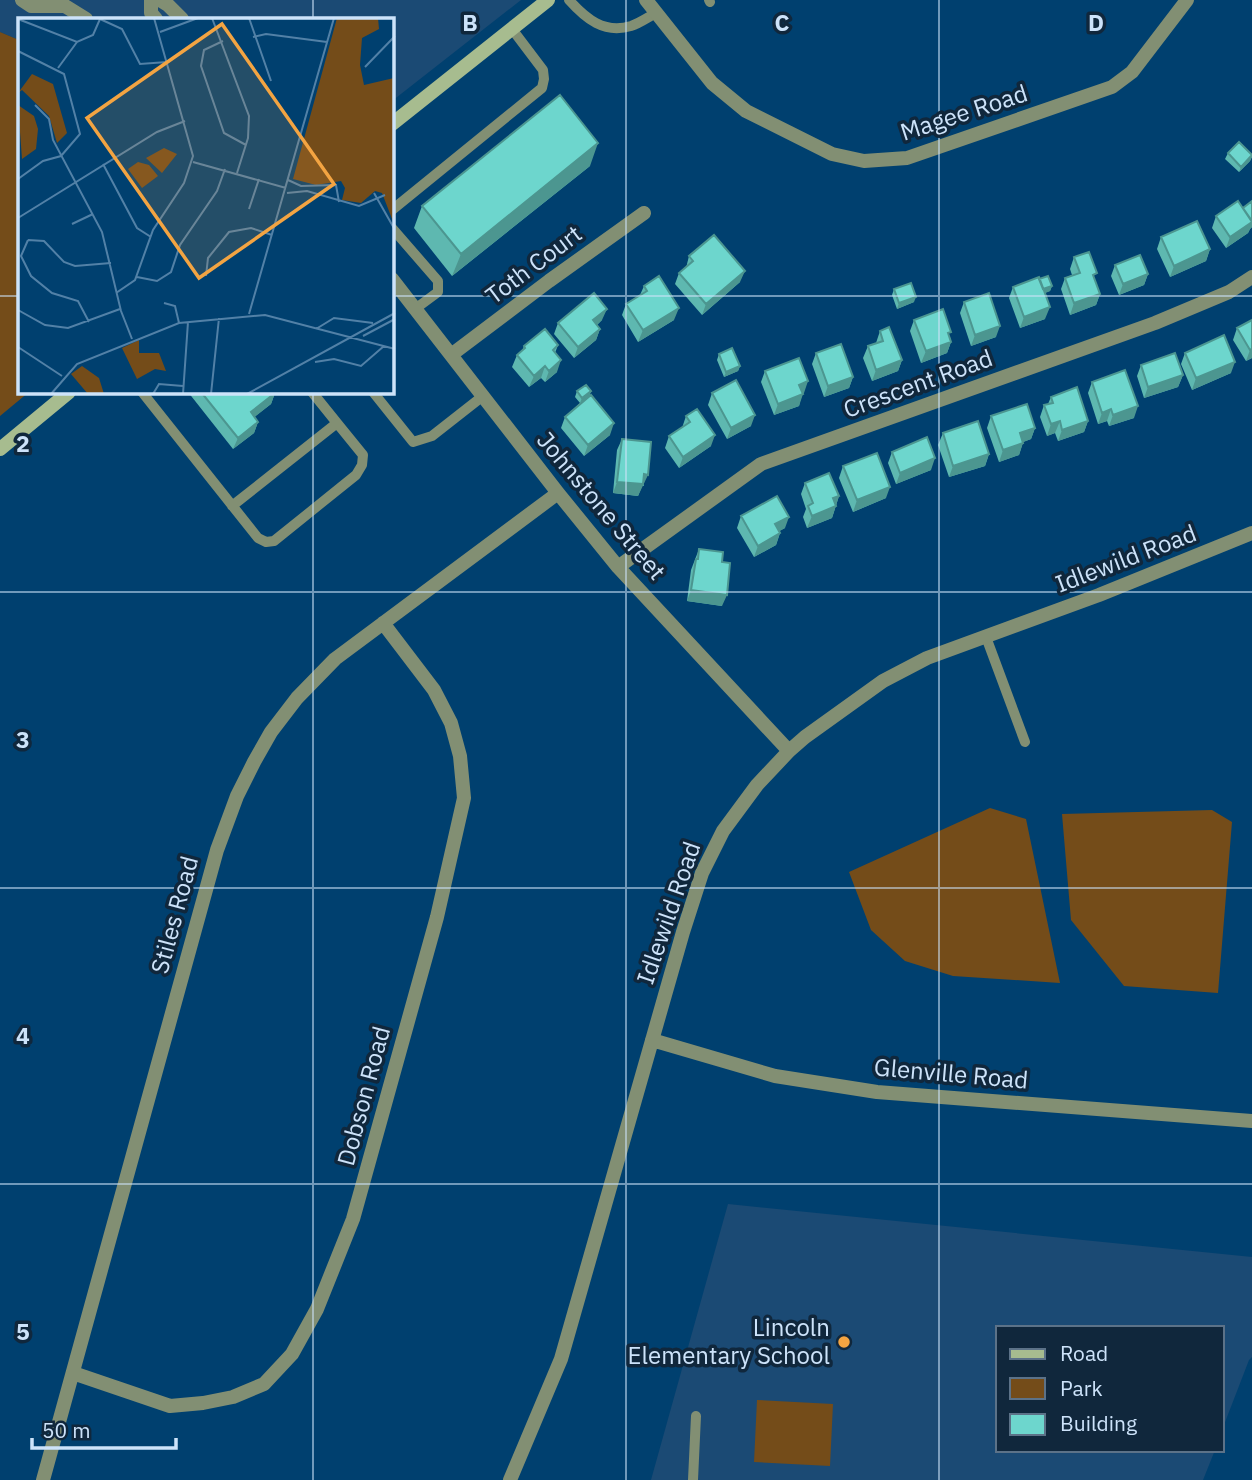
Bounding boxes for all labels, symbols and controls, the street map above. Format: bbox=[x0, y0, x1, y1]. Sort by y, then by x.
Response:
text: B bbox=[462, 7, 478, 37]
text: C bbox=[775, 7, 790, 37]
text: D bbox=[1088, 7, 1104, 37]
inset map bbox=[18, 18, 394, 394]
street label: Magee Road bbox=[896, 76, 1031, 148]
street label: Toth Court bbox=[479, 218, 588, 311]
street label: Crescent Road bbox=[839, 341, 997, 425]
street label: Johnstone Street bbox=[530, 424, 673, 586]
text: 2 bbox=[16, 428, 30, 458]
street label: Idlewild Road bbox=[1050, 516, 1201, 600]
text: 3 bbox=[16, 724, 30, 754]
street label: Idlewild Road bbox=[629, 837, 707, 988]
street label: Stiles Road bbox=[143, 852, 205, 977]
text: 4 bbox=[16, 1020, 30, 1050]
street label: Dobson Road bbox=[329, 1022, 397, 1169]
street label: Glenville Road bbox=[873, 1050, 1029, 1096]
place label: Lincoln Elementary School bbox=[628, 1311, 830, 1371]
text: 5 bbox=[16, 1316, 30, 1346]
legend bbox=[996, 1326, 1224, 1452]
marker: Lincoln Elementary School bbox=[836, 1334, 852, 1350]
text: Road bbox=[1060, 1339, 1108, 1367]
text: Park bbox=[1060, 1374, 1103, 1402]
scale bar bbox=[32, 1406, 175, 1450]
text: Building bbox=[1060, 1409, 1137, 1437]
text: 50 m bbox=[42, 1416, 91, 1444]

